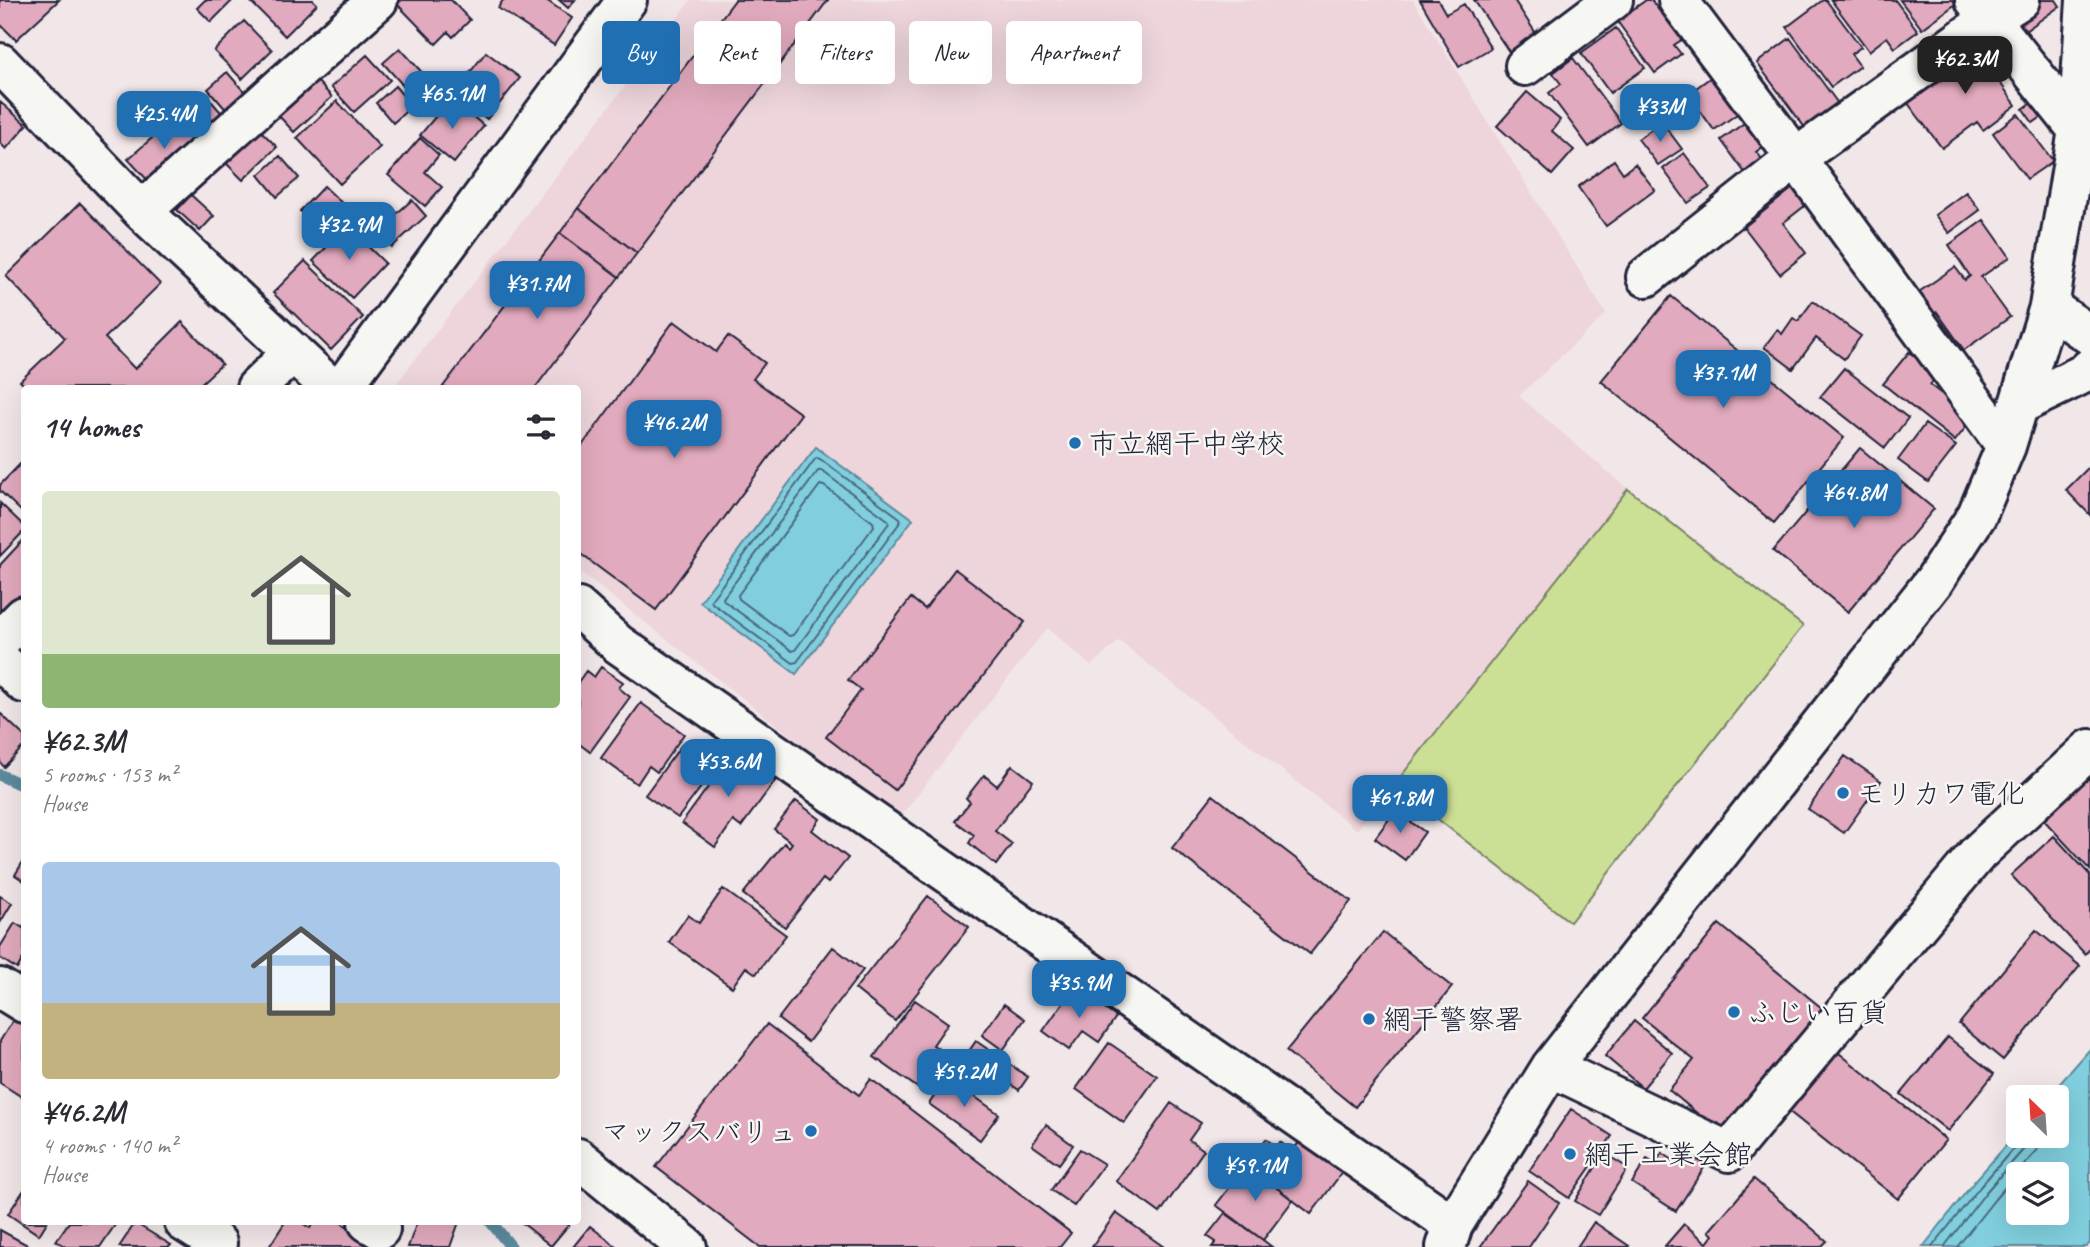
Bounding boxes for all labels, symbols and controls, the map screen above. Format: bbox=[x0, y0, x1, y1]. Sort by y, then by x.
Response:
chip: Buy bbox=[602, 21, 680, 84]
chip: Rent bbox=[694, 21, 781, 84]
chip: Filters bbox=[795, 21, 895, 84]
chip: New bbox=[909, 21, 992, 84]
chip: Apartment bbox=[1006, 21, 1142, 84]
pin: ¥62.3M bbox=[1908, 36, 2022, 96]
text: ¥62.3M bbox=[1933, 44, 1997, 73]
pin: ¥65.1M bbox=[395, 72, 509, 131]
text: ¥65.1M bbox=[421, 79, 483, 108]
pin: ¥33M bbox=[1619, 85, 1701, 144]
pin: ¥25.4M bbox=[107, 92, 221, 151]
text: ¥33M bbox=[1636, 92, 1684, 121]
text: ¥25.4M bbox=[133, 99, 195, 128]
pin: ¥32.9M bbox=[292, 202, 406, 262]
text: ¥32.9M bbox=[318, 210, 380, 239]
pin: ¥31.7M bbox=[480, 262, 594, 321]
text: ¥31.7M bbox=[506, 269, 568, 298]
pin: ¥37.1M bbox=[1666, 350, 1780, 410]
text: ¥37.1M bbox=[1692, 358, 1754, 387]
pin: ¥46.2M bbox=[617, 400, 731, 460]
text: 14 homes bbox=[42, 408, 140, 446]
icon: filters bbox=[522, 408, 560, 446]
text: ¥46.2M bbox=[642, 408, 706, 437]
place label: 市立網干中学校 bbox=[1089, 426, 1285, 461]
marker: 市立網干中学校 bbox=[1067, 435, 1083, 451]
pin: ¥64.8M bbox=[1797, 470, 1911, 530]
text: ¥64.8M bbox=[1822, 478, 1886, 507]
icon: home bbox=[238, 537, 364, 663]
text: ¥62.3M bbox=[42, 722, 124, 760]
pin: ¥53.6M bbox=[671, 740, 785, 799]
text: ¥53.6M bbox=[697, 747, 759, 776]
text: 5 rooms · 153 m² bbox=[42, 760, 177, 789]
pin: ¥61.8M bbox=[1343, 776, 1457, 835]
place label: モリカワ電化 bbox=[1857, 776, 2025, 811]
text: ¥61.8M bbox=[1368, 783, 1432, 812]
marker: モリカワ電化 bbox=[1835, 785, 1851, 801]
text: House bbox=[42, 789, 87, 818]
icon: home bbox=[238, 908, 364, 1034]
pin: ¥35.9M bbox=[1022, 960, 1136, 1020]
text: ¥35.9M bbox=[1048, 968, 1110, 997]
place label: ふじい百貨 bbox=[1748, 995, 1888, 1030]
place label: 網干警察署 bbox=[1383, 1002, 1523, 1037]
marker: ふじい百貨 bbox=[1726, 1004, 1742, 1020]
marker: 網干警察署 bbox=[1361, 1011, 1377, 1027]
pin: ¥59.2M bbox=[907, 1050, 1021, 1109]
text: ¥59.2M bbox=[933, 1057, 995, 1086]
north arrow bbox=[2006, 1085, 2068, 1148]
map controls bbox=[2006, 1085, 2069, 1225]
text: ¥46.2M bbox=[42, 1093, 124, 1131]
place label: マックスバリュ bbox=[602, 1114, 797, 1149]
marker: マックスバリュ bbox=[803, 1123, 819, 1139]
text: 4 rooms · 140 m² bbox=[42, 1131, 177, 1160]
place label: 網干工業会館 bbox=[1584, 1137, 1752, 1172]
pin: ¥59.1M bbox=[1198, 1144, 1312, 1203]
marker: 網干工業会館 bbox=[1562, 1146, 1578, 1162]
text: ¥59.1M bbox=[1224, 1151, 1286, 1180]
text: House bbox=[42, 1160, 87, 1189]
button: layers bbox=[2006, 1162, 2069, 1225]

